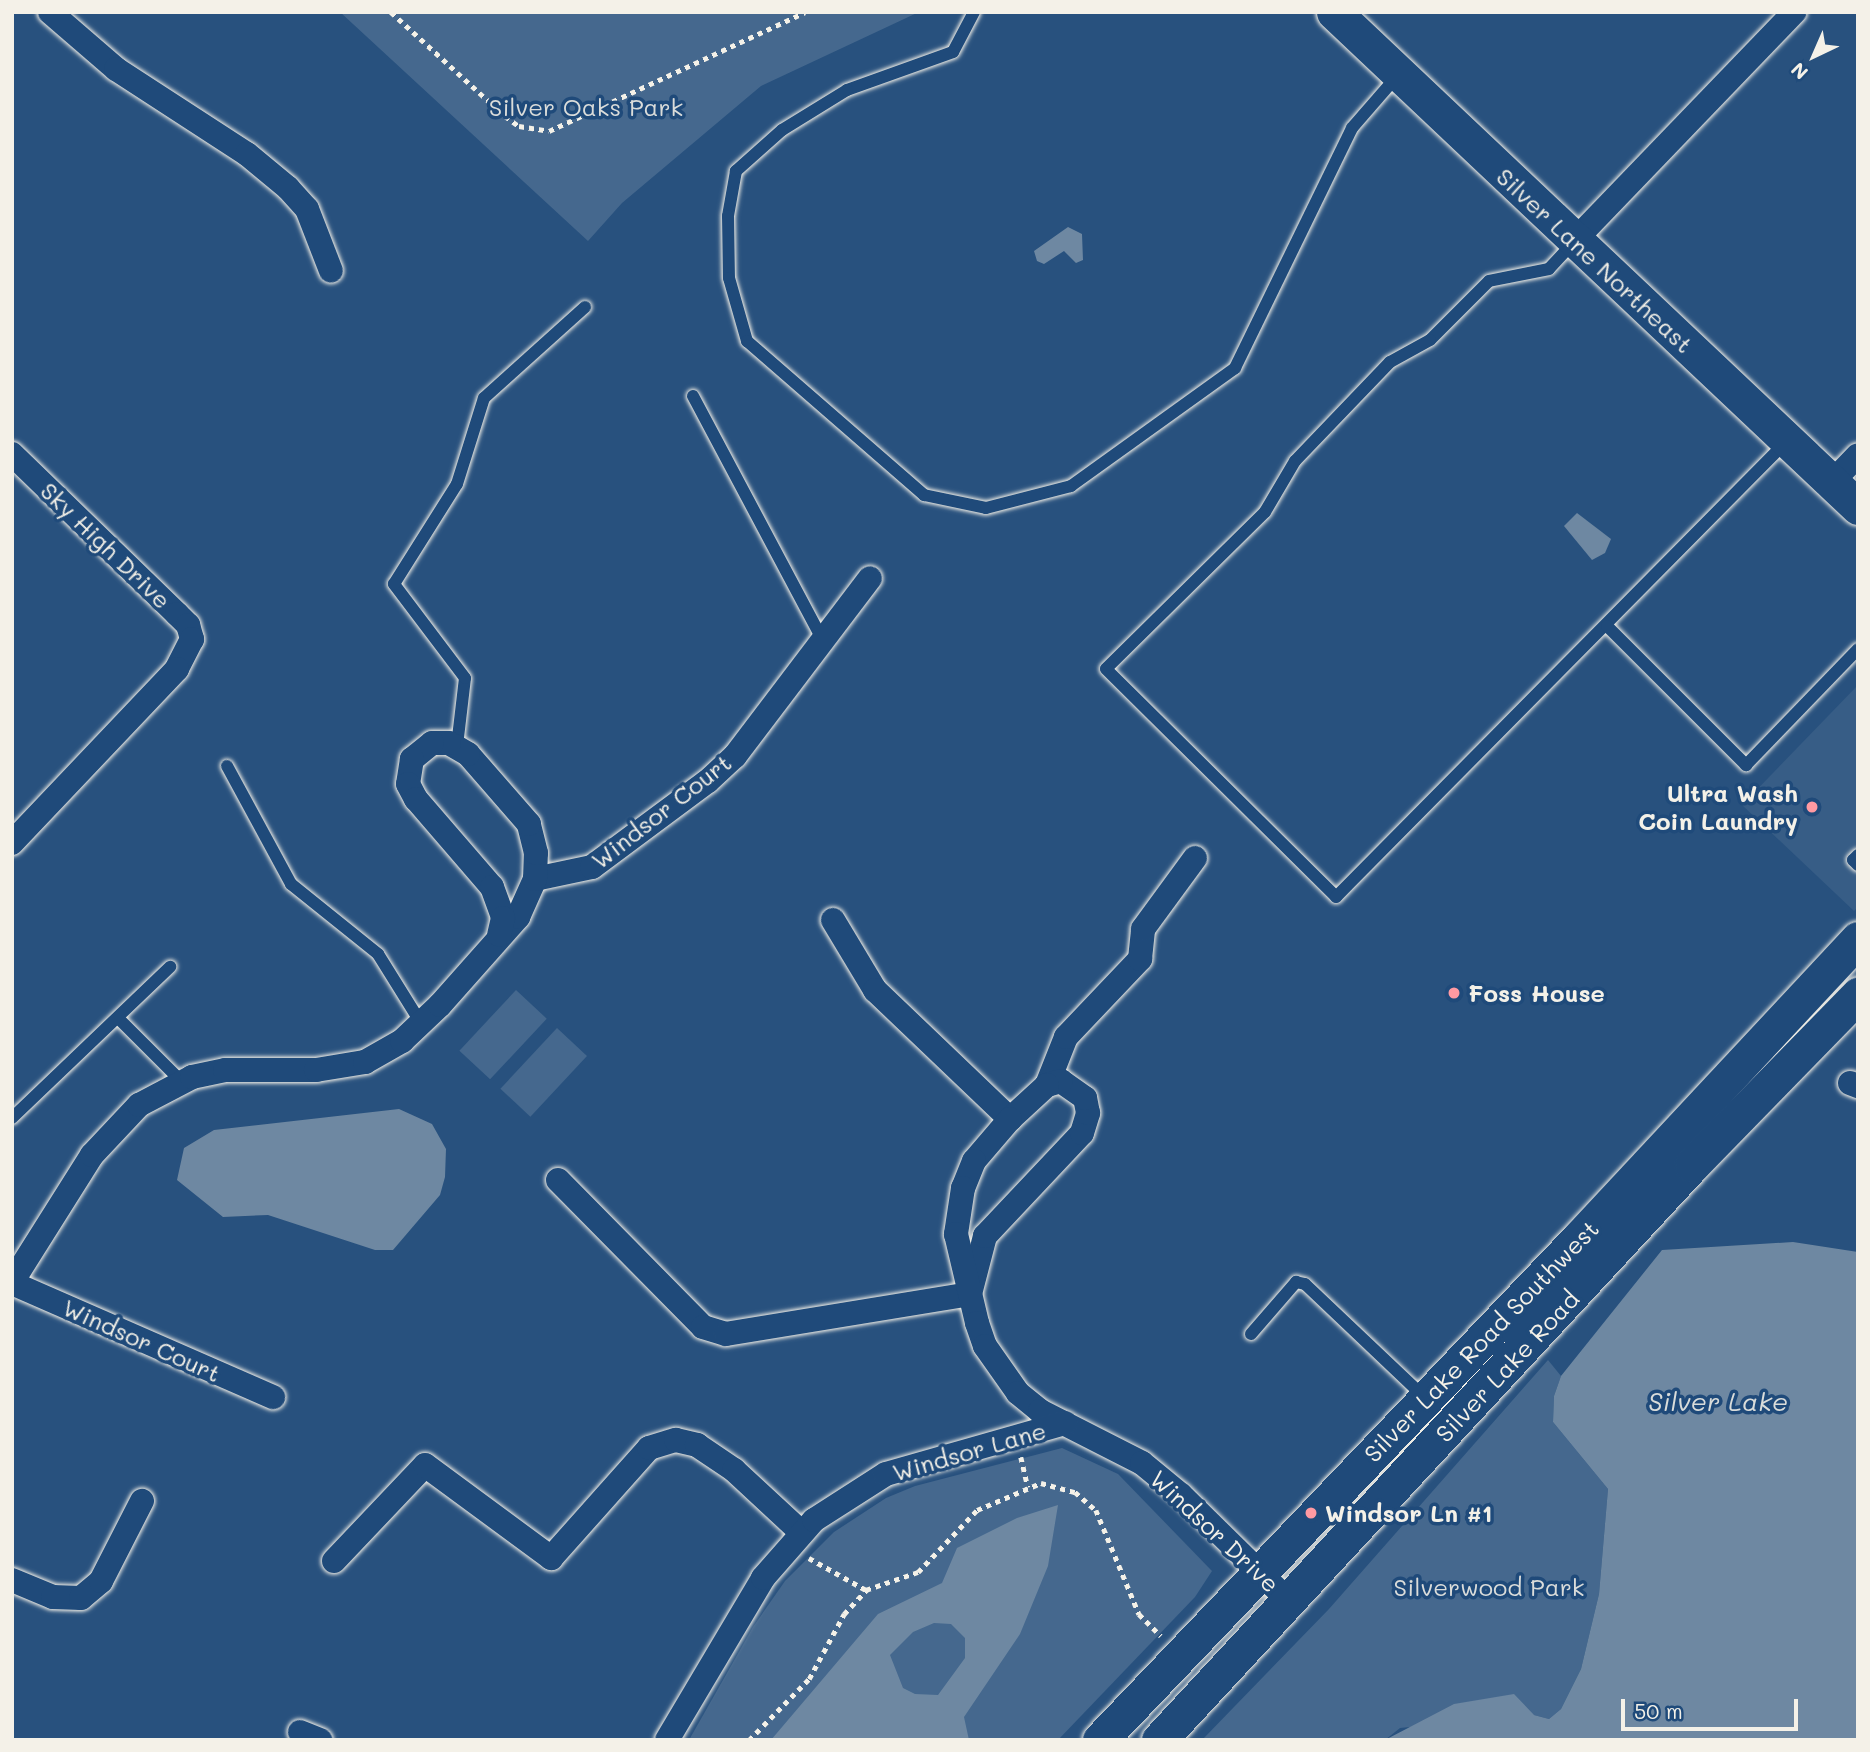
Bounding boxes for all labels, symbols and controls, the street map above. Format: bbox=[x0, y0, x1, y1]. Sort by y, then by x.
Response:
north arrow bbox=[1779, 21, 1849, 91]
text: N bbox=[1785, 57, 1813, 85]
park label: Silver Oaks Park bbox=[489, 93, 683, 121]
street label: Silver Lane Northeast bbox=[1491, 162, 1699, 358]
street label: Sky High Drive bbox=[35, 476, 177, 614]
street label: Windsor Court bbox=[585, 747, 737, 875]
place label: Ultra Wash Coin Laundry bbox=[1638, 779, 1798, 835]
marker: Ultra Wash Coin Laundry bbox=[1804, 799, 1820, 815]
place label: Foss House bbox=[1468, 979, 1605, 1007]
marker: Foss House bbox=[1446, 985, 1462, 1001]
street label: Silver Lake Road Southwest bbox=[1358, 1214, 1604, 1468]
street label: Silver Lake Road bbox=[1429, 1284, 1585, 1448]
street label: Windsor Court bbox=[59, 1292, 225, 1388]
water label: Silver Lake bbox=[1648, 1386, 1788, 1418]
street label: Windsor Lane bbox=[889, 1415, 1049, 1487]
street label: Windsor Drive bbox=[1144, 1464, 1286, 1598]
place label: Windsor Ln #1 bbox=[1325, 1499, 1492, 1527]
marker: Windsor Ln #1 bbox=[1303, 1505, 1319, 1521]
park label: Silverwood Park bbox=[1394, 1573, 1584, 1601]
scale bar bbox=[1625, 1686, 1802, 1730]
text: 50 m bbox=[1634, 1697, 1683, 1724]

